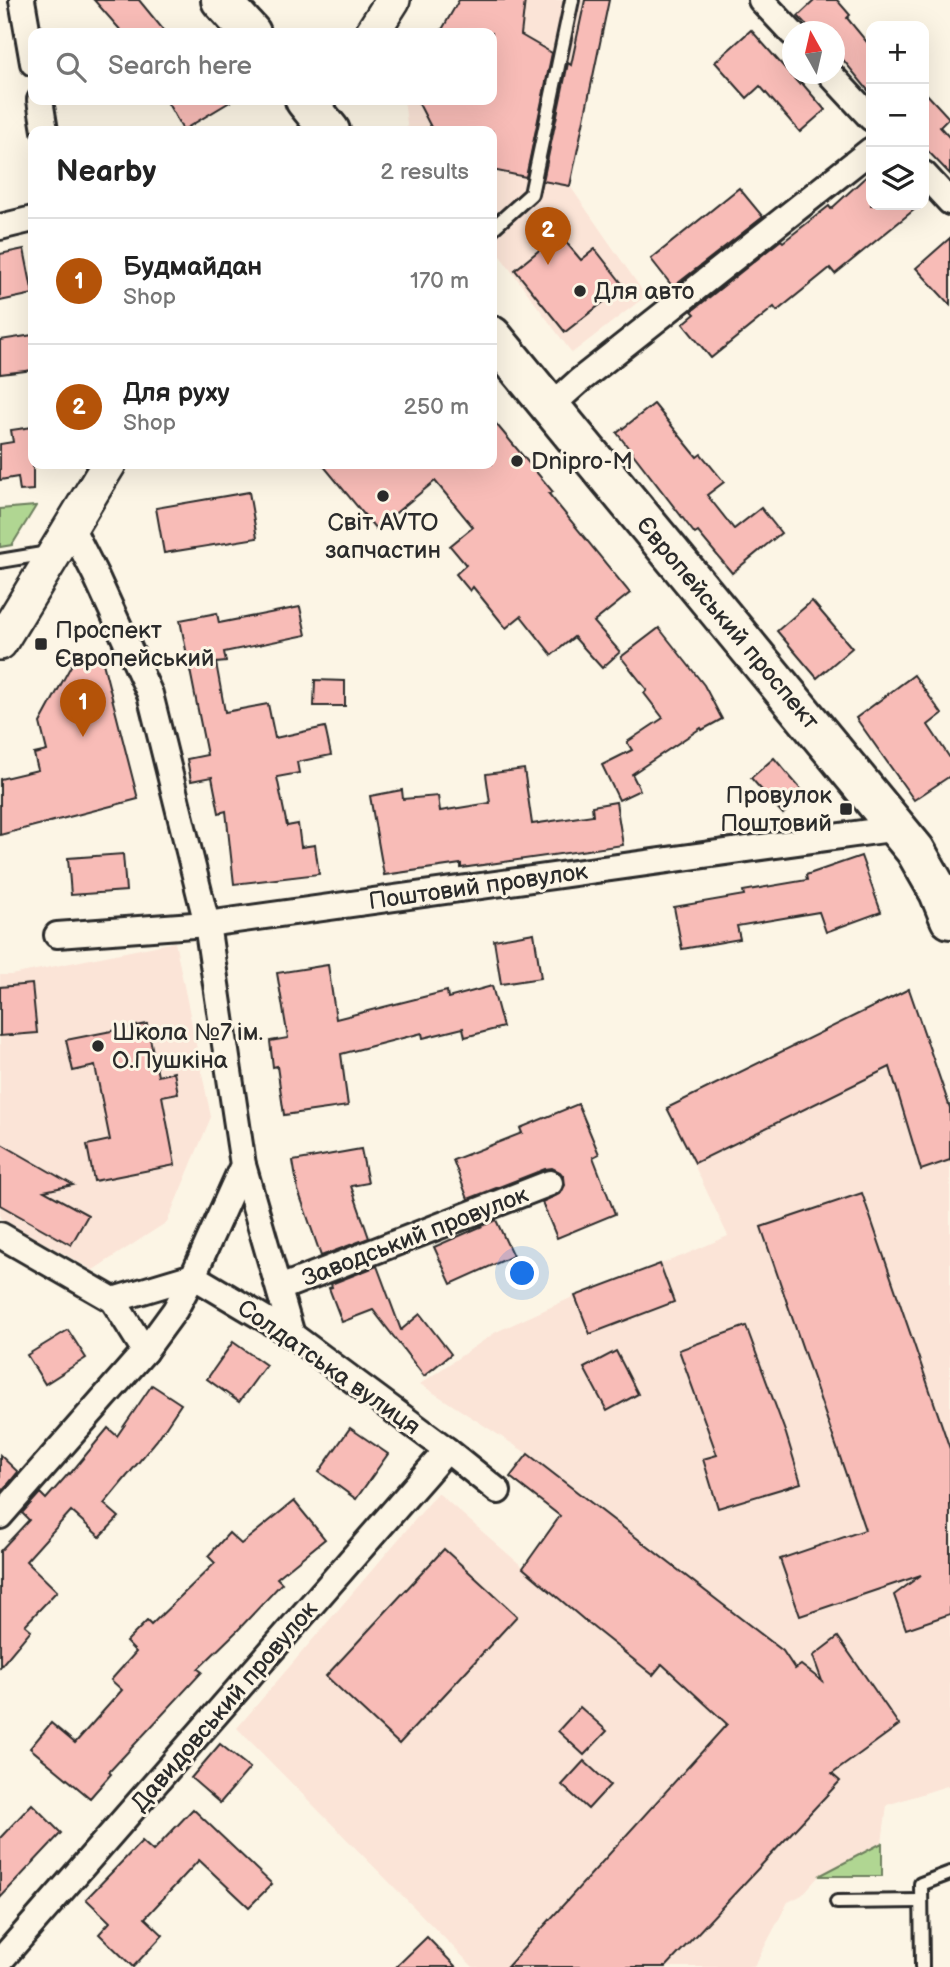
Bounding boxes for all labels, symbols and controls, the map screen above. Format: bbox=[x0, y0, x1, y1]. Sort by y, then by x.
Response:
north arrow bbox=[782, 21, 845, 84]
map controls bbox=[866, 21, 929, 210]
button: + bbox=[866, 21, 929, 84]
search box bbox=[28, 28, 497, 105]
icon: search bbox=[52, 48, 90, 86]
text: Search here bbox=[108, 51, 252, 82]
button: − bbox=[866, 84, 929, 147]
button: layers bbox=[866, 147, 929, 210]
text: Nearby bbox=[56, 154, 156, 190]
text: 2 results bbox=[380, 158, 469, 186]
pin: 2 bbox=[525, 207, 571, 265]
text: Будмайдан bbox=[123, 252, 262, 283]
text: 1 bbox=[74, 267, 84, 295]
text: 170 m bbox=[410, 267, 469, 295]
place label: Для авто bbox=[594, 277, 694, 306]
text: Shop bbox=[123, 283, 176, 311]
marker: Для авто bbox=[572, 283, 588, 299]
text: Для руху bbox=[123, 378, 230, 409]
text: 2 bbox=[72, 393, 86, 421]
text: 250 m bbox=[403, 393, 469, 421]
text: Shop bbox=[123, 409, 176, 437]
place label: Dnipro-M bbox=[531, 447, 633, 476]
marker: Dnipro-M bbox=[509, 453, 525, 469]
marker: Світ AVTO запчастин bbox=[375, 488, 391, 504]
place label: Світ AVTO запчастин bbox=[325, 508, 441, 565]
street label: Європейський проспект bbox=[630, 511, 825, 736]
place label: Проспект Європейський bbox=[55, 616, 215, 673]
marker: Проспект Європейський bbox=[33, 636, 49, 652]
pin: 1 bbox=[60, 679, 106, 737]
place label: Провулок Поштовий bbox=[720, 781, 832, 838]
marker: Провулок Поштовий bbox=[838, 801, 854, 817]
street label: Поштовий провулок bbox=[367, 857, 590, 916]
place label: Школа №7 ім. О.Пушкіна bbox=[112, 1018, 263, 1075]
marker: Школа №7 ім. О.Пушкіна bbox=[90, 1038, 106, 1054]
street label: Заводський провулок bbox=[298, 1180, 533, 1293]
your location bbox=[505, 1256, 539, 1290]
street label: Солдатська вулиця bbox=[232, 1293, 426, 1441]
street label: Давидовський провулок bbox=[125, 1595, 324, 1817]

